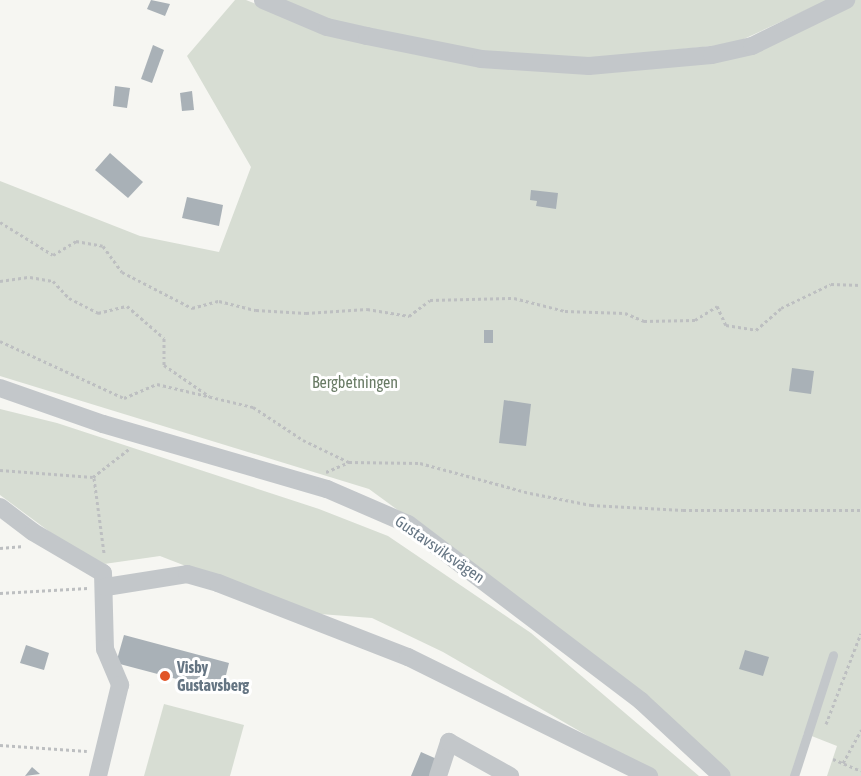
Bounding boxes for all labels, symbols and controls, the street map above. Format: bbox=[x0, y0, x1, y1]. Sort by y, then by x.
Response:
park label: Bergbetningen bbox=[312, 372, 398, 392]
street label: Gustavsviksvägen bbox=[392, 511, 488, 587]
place label: Visby Gustavsberg bbox=[177, 657, 249, 695]
marker: Visby Gustavsberg bbox=[158, 669, 172, 683]

